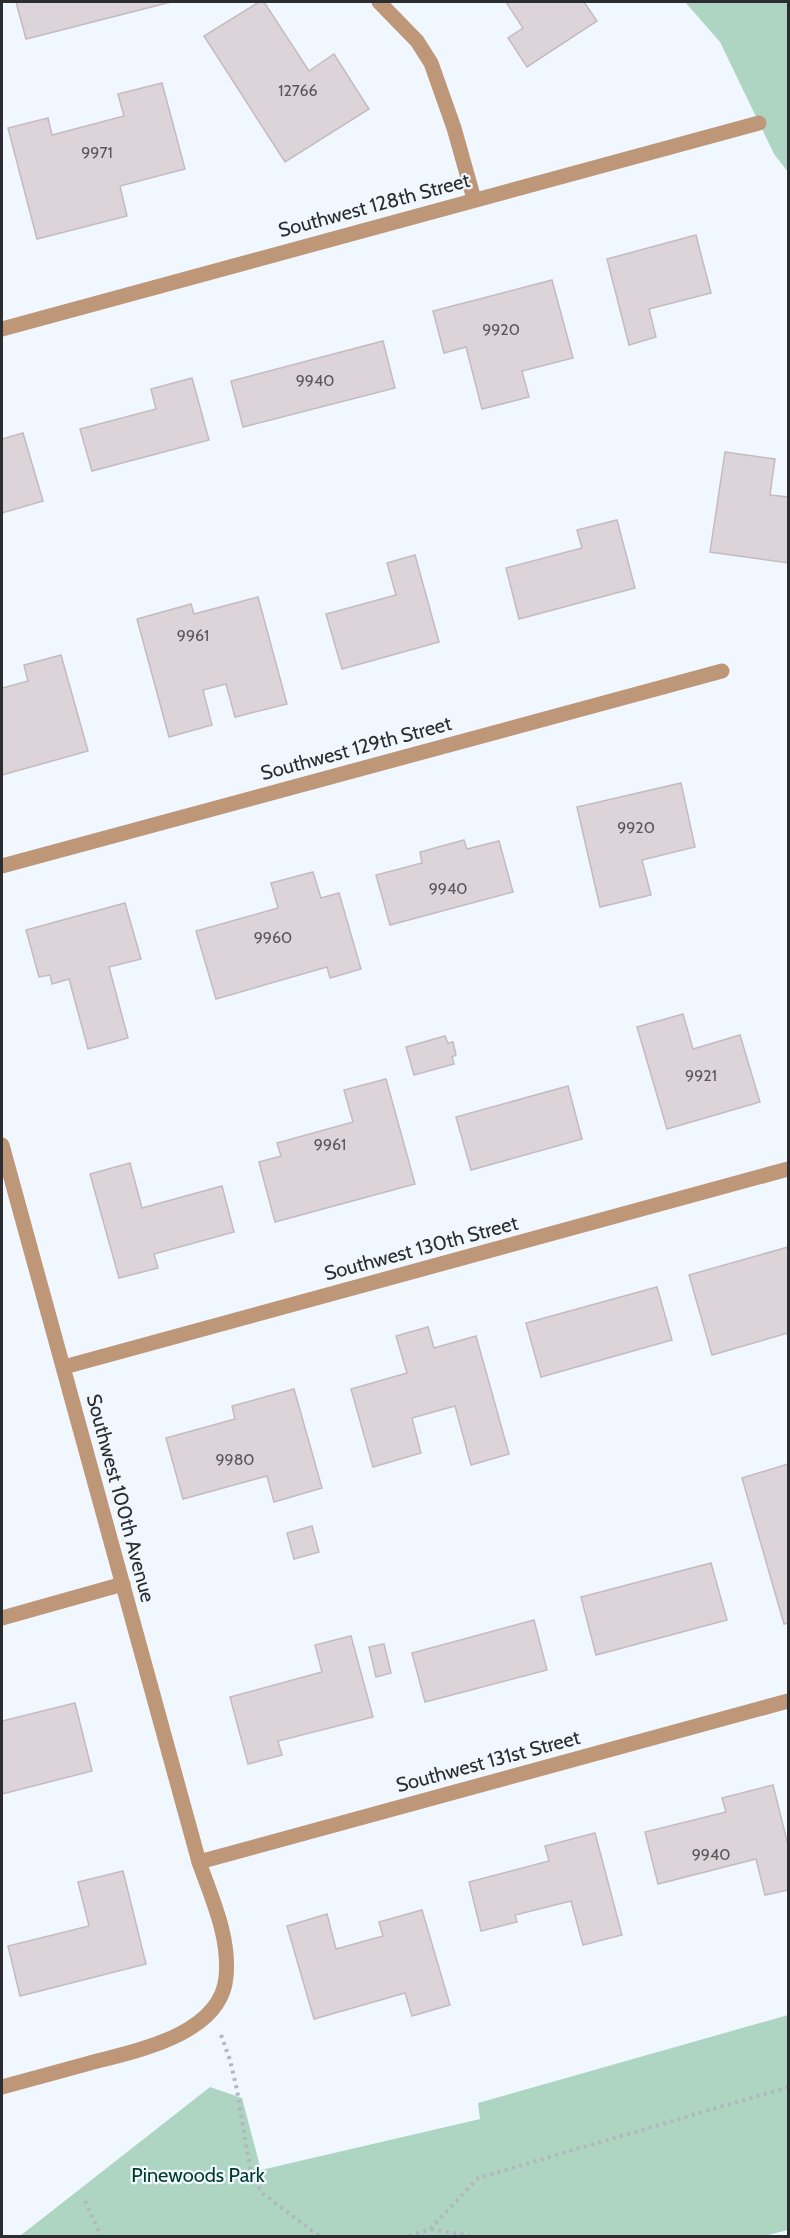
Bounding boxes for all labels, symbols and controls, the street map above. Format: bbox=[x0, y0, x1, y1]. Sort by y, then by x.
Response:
house number: 12766 bbox=[278, 81, 318, 100]
house number: 9971 bbox=[81, 143, 113, 162]
street label: Southwest 128th Street bbox=[276, 168, 473, 242]
house number: 9920 bbox=[482, 320, 520, 339]
house number: 9940 bbox=[296, 371, 334, 390]
house number: 9961 bbox=[177, 626, 209, 645]
street label: Southwest 129th Street bbox=[258, 711, 454, 785]
house number: 9920 bbox=[617, 818, 655, 837]
house number: 9940 bbox=[429, 879, 467, 898]
house number: 9960 bbox=[254, 928, 292, 947]
house number: 9921 bbox=[685, 1066, 717, 1085]
house number: 9961 bbox=[314, 1135, 346, 1154]
street label: Southwest 130th Street bbox=[322, 1211, 521, 1285]
street label: Southwest 100th Avenue bbox=[82, 1391, 160, 1605]
house number: 9980 bbox=[215, 1450, 255, 1469]
street label: Southwest 131st Street bbox=[393, 1725, 583, 1797]
house number: 9940 bbox=[692, 1845, 730, 1864]
park label: Pinewoods Park bbox=[131, 2163, 265, 2187]

